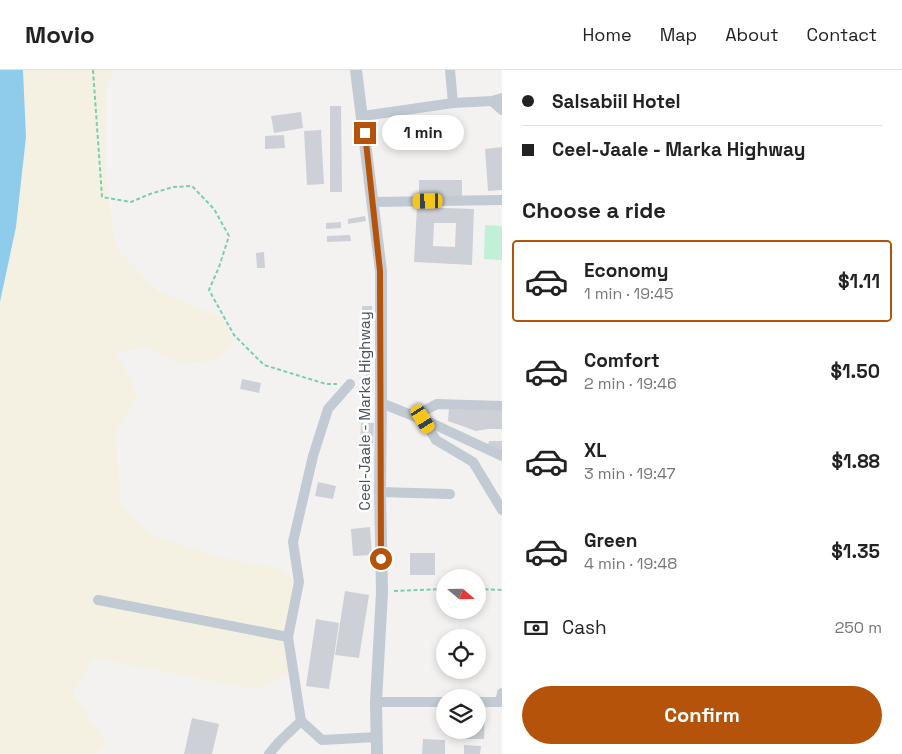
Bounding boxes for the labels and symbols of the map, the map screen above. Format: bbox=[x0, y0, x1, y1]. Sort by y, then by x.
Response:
callout: 1 min bbox=[382, 116, 465, 150]
route end bbox=[354, 122, 376, 144]
car bbox=[412, 193, 443, 209]
street label: Ceel-Jaale - Marka Highway bbox=[355, 311, 374, 511]
car bbox=[408, 402, 437, 436]
route start bbox=[370, 548, 392, 570]
north arrow bbox=[436, 569, 486, 619]

